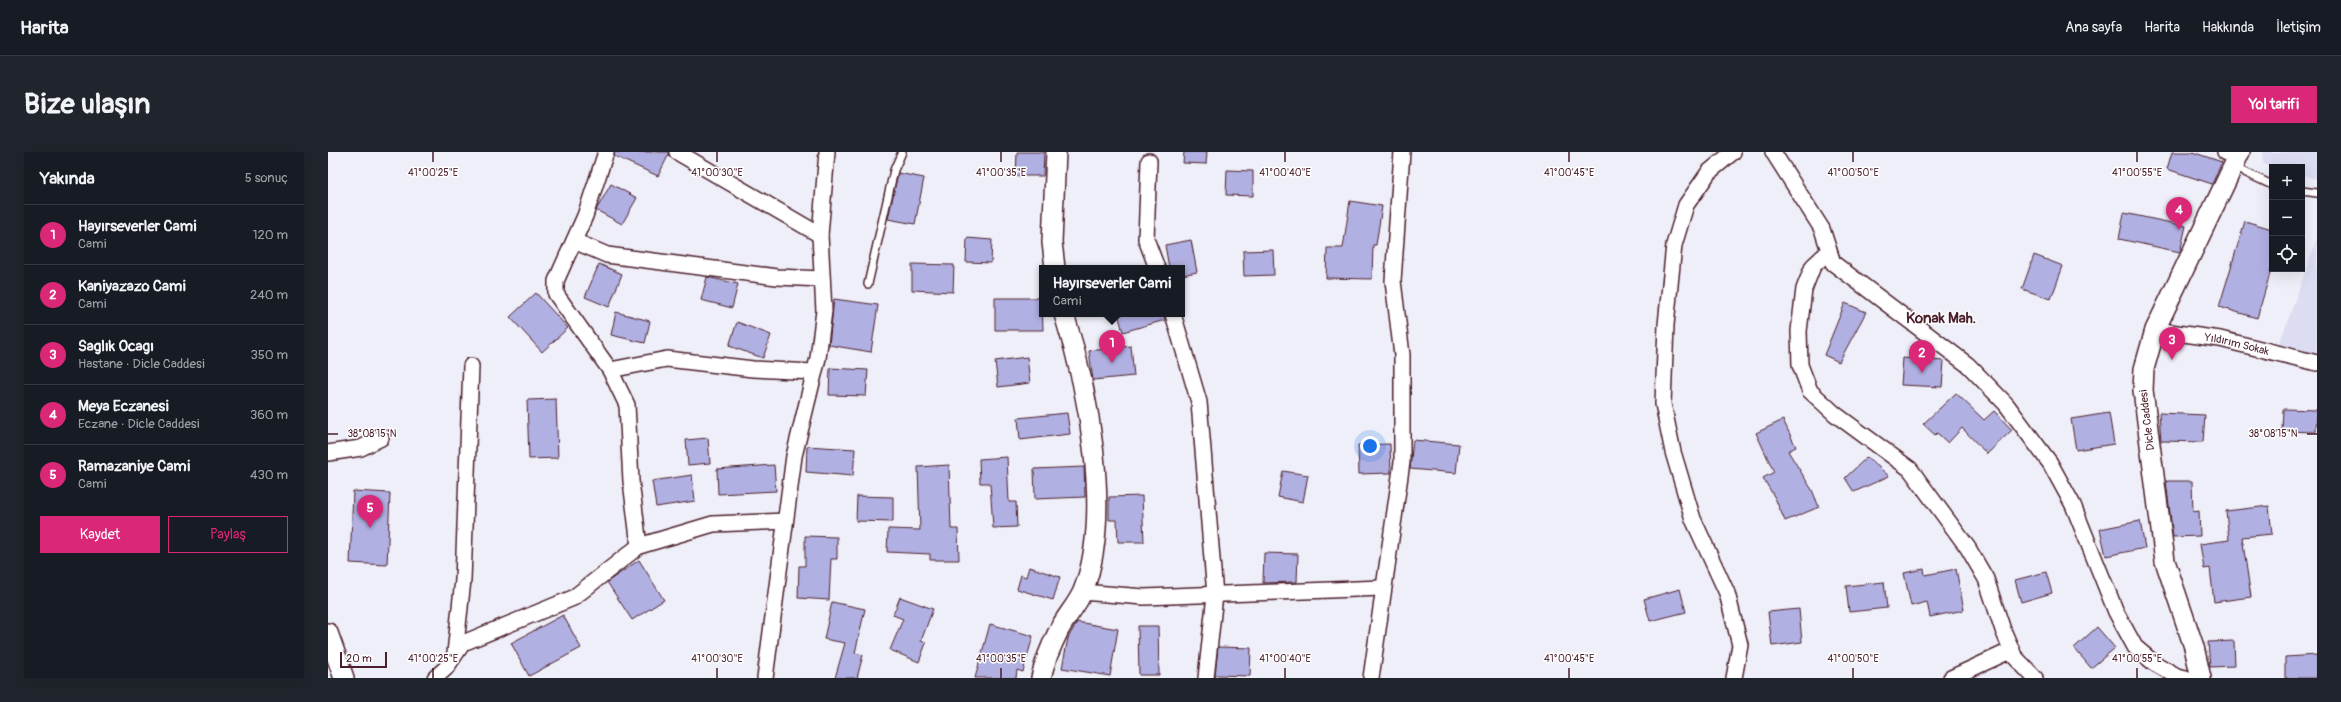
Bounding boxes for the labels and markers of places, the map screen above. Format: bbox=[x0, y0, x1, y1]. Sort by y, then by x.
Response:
pin: 4 bbox=[2166, 197, 2192, 230]
pin: 3 bbox=[2159, 327, 2185, 360]
pin: 1 bbox=[1099, 330, 1125, 363]
pin: 2 bbox=[1909, 340, 1935, 373]
pin: 5 bbox=[357, 495, 383, 528]

